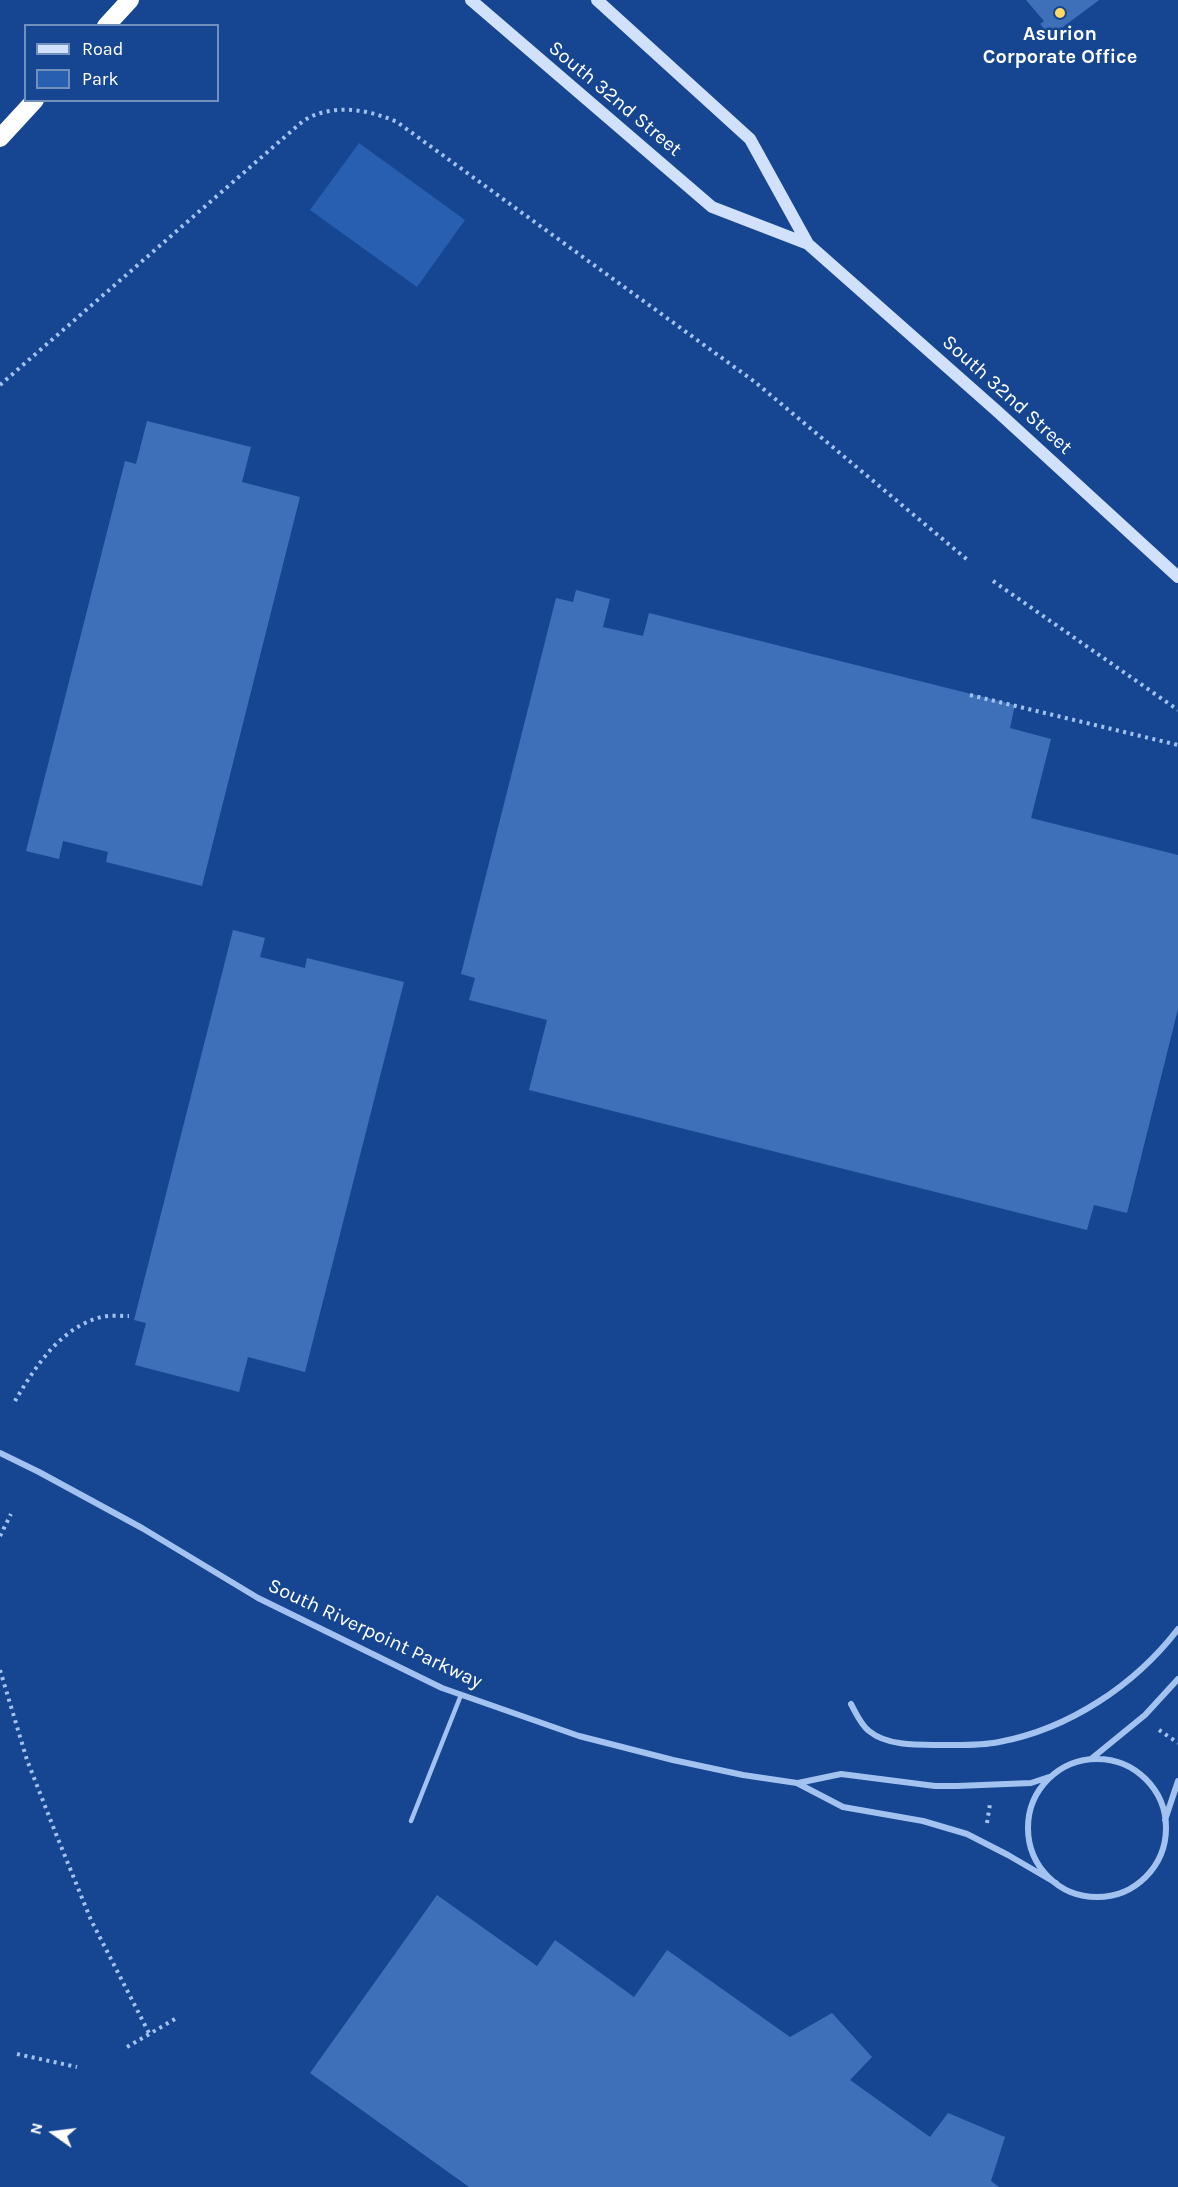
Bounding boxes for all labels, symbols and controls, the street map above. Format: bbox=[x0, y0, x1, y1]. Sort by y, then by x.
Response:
marker: Asurion Corporate Office bbox=[1053, 6, 1067, 20]
place label: Asurion Corporate Office bbox=[983, 22, 1137, 69]
legend bbox=[24, 24, 219, 102]
street label: South 32nd Street bbox=[544, 36, 686, 162]
text: Road bbox=[82, 38, 123, 60]
text: Park bbox=[82, 68, 119, 90]
street label: South 32nd Street bbox=[937, 330, 1077, 460]
street label: South Riverpoint Parkway bbox=[264, 1574, 486, 1694]
north arrow bbox=[24, 2103, 84, 2163]
text: N bbox=[25, 2121, 47, 2136]

